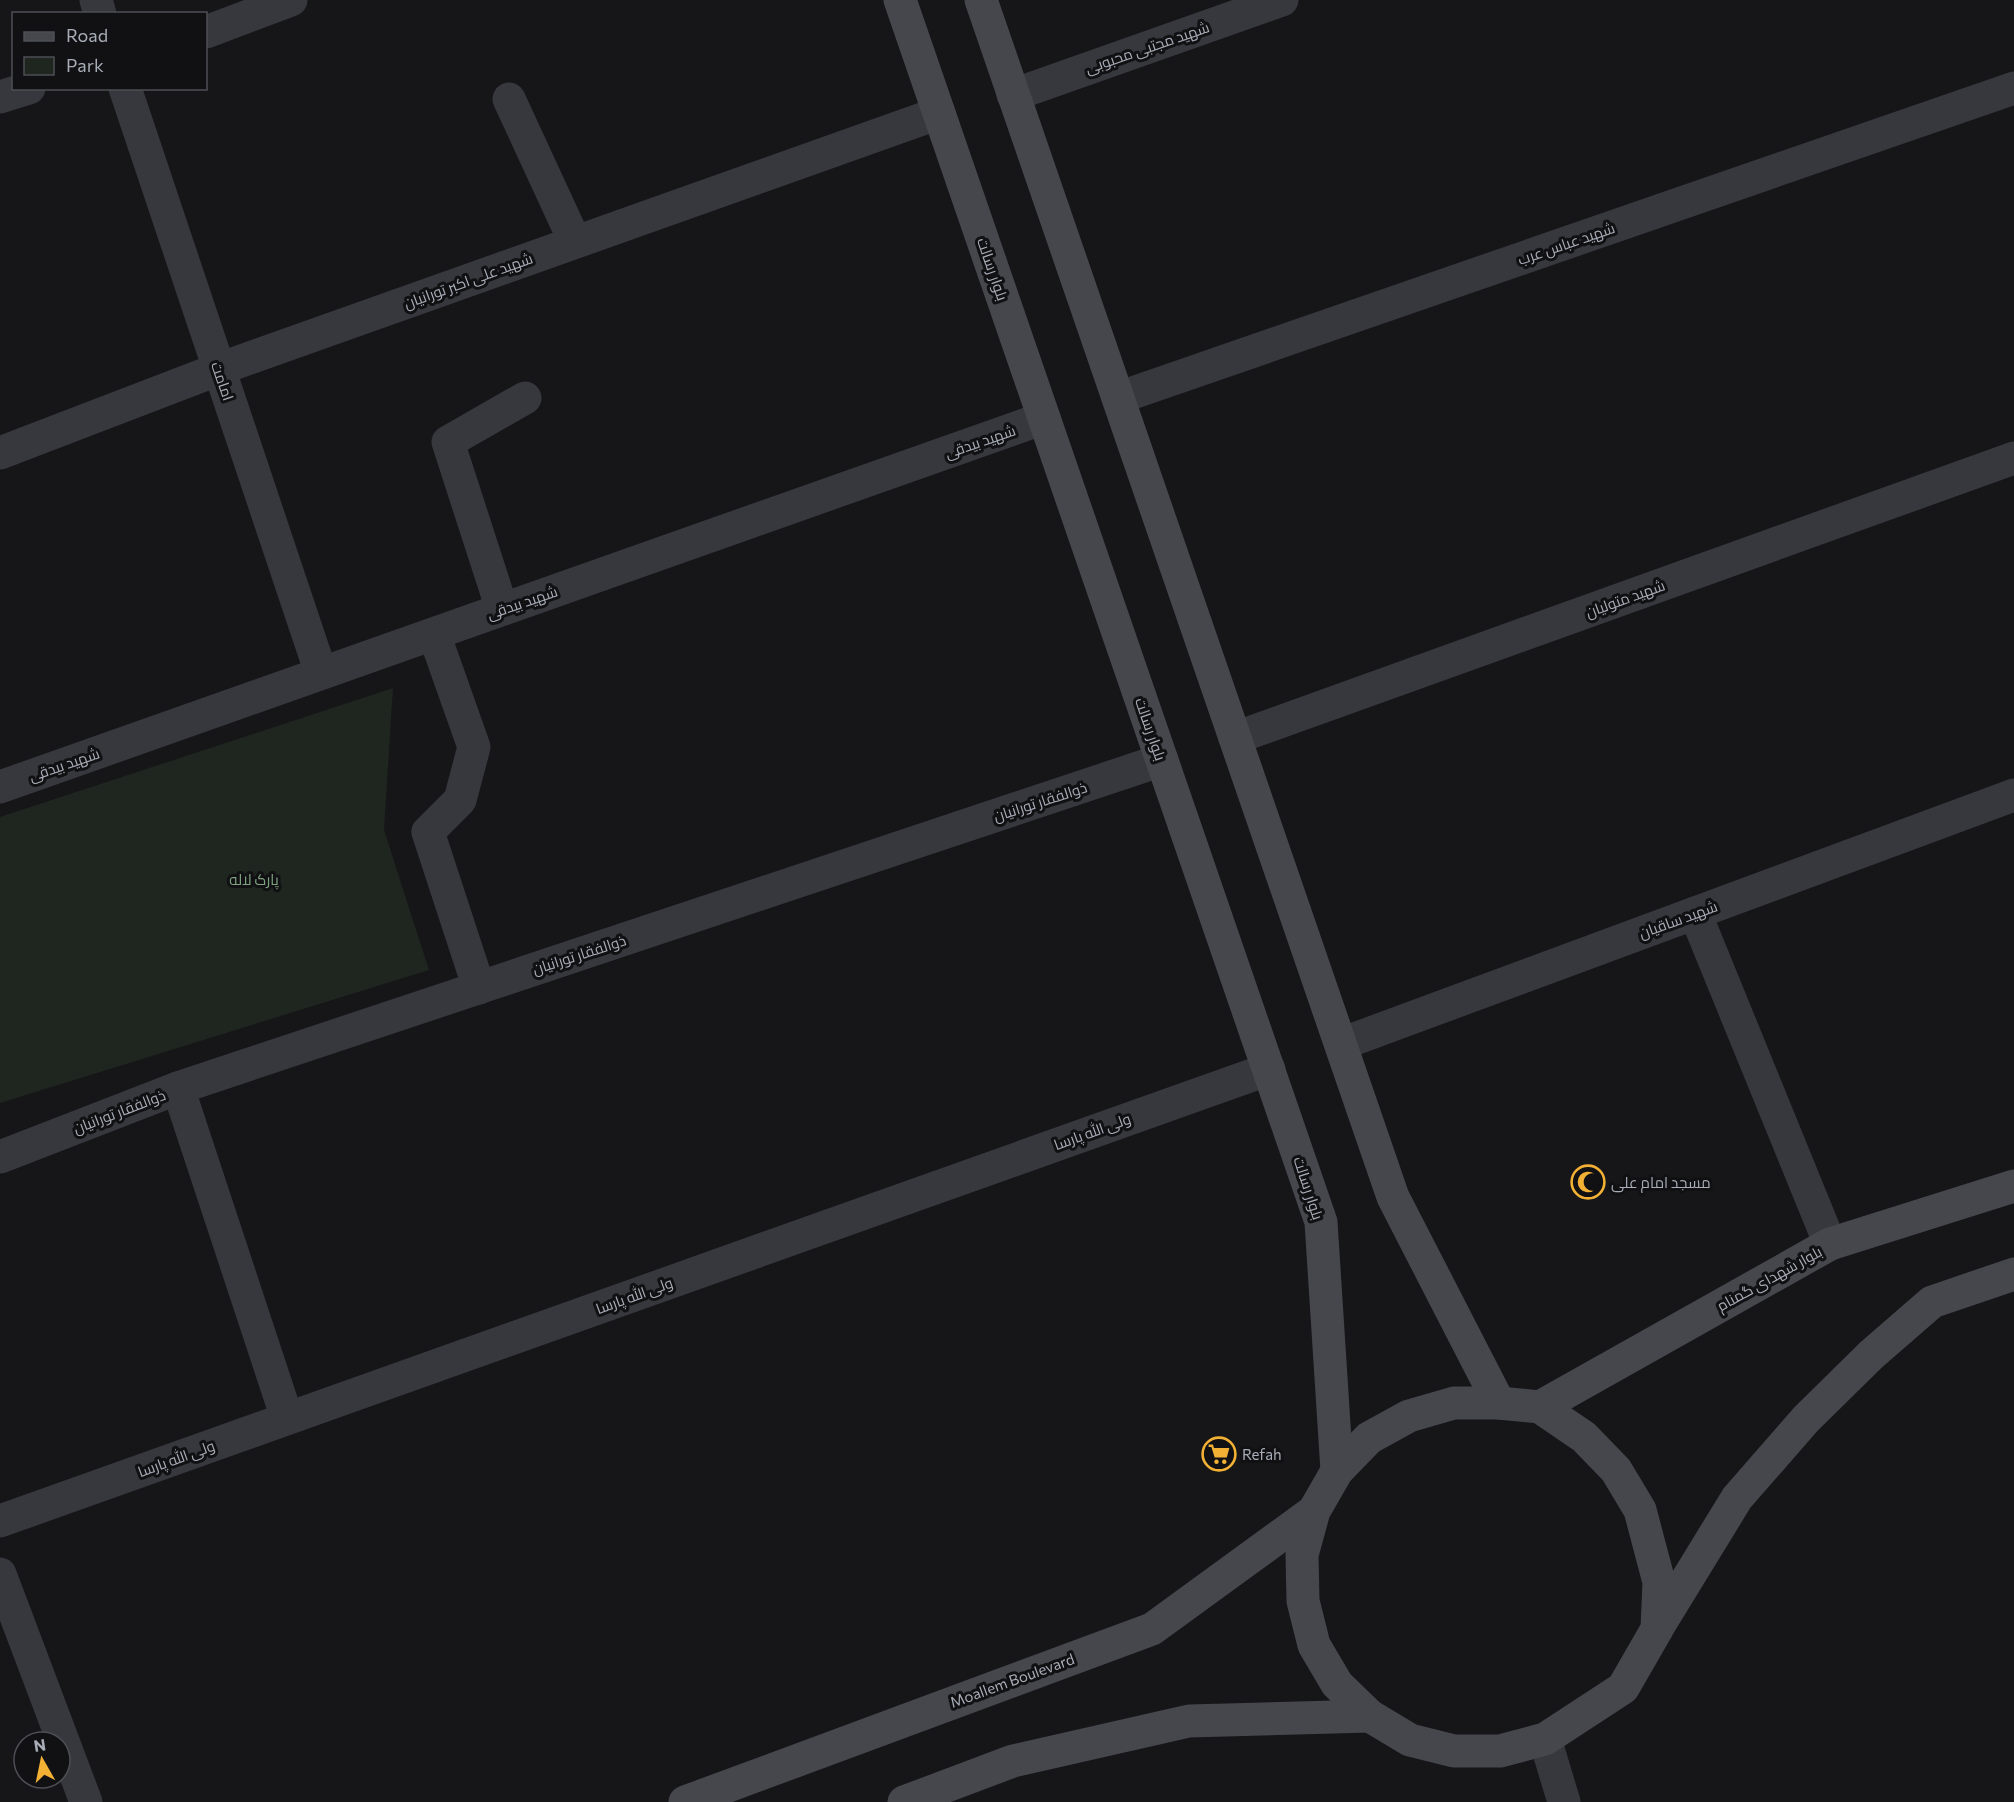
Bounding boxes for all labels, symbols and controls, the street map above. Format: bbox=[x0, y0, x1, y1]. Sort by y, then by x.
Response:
legend bbox=[12, 12, 207, 90]
street label: شهید مجتبی محبوبی bbox=[1082, 17, 1212, 79]
text: Road bbox=[66, 24, 108, 46]
text: Park bbox=[66, 54, 104, 76]
street label: شهید عباس عرب bbox=[1515, 218, 1618, 270]
street label: بلوار رسالت bbox=[973, 235, 1012, 303]
street label: شهید علی اکبر تورانیان bbox=[401, 248, 536, 314]
street label: امامت bbox=[208, 359, 238, 403]
street label: شهید بیدقی bbox=[942, 421, 1018, 463]
street label: شهید متولیان bbox=[1583, 575, 1668, 623]
street label: شهید بیدقی bbox=[484, 582, 560, 624]
street label: بلوار رسالت bbox=[1131, 695, 1170, 763]
street label: شهید بیدقی bbox=[26, 744, 102, 786]
street label: ذوالفقار تورانیان bbox=[991, 777, 1090, 827]
park label: پارک لاله bbox=[229, 870, 279, 890]
street label: شهید ساقیان bbox=[1636, 896, 1720, 943]
street label: ذوالفقار تورانیان bbox=[530, 930, 629, 980]
street label: ذوالفقار تورانیان bbox=[70, 1085, 168, 1139]
street label: ولی الله پارسا bbox=[1051, 1109, 1134, 1155]
street label: بلوار رسالت bbox=[1289, 1154, 1328, 1222]
mosque icon: مسجد امام علی bbox=[1570, 1164, 1606, 1200]
place label: مسجد امام علی bbox=[1611, 1173, 1711, 1193]
street label: بلوار شهدای گمنام bbox=[1713, 1242, 1826, 1316]
street label: ولی الله پارسا bbox=[593, 1273, 676, 1319]
street label: ولی الله پارسا bbox=[135, 1436, 218, 1482]
supermarket icon: Refah bbox=[1201, 1436, 1237, 1472]
place label: Refah bbox=[1242, 1445, 1282, 1463]
street label: Moallem Boulevard bbox=[947, 1649, 1077, 1711]
north arrow bbox=[12, 1730, 72, 1790]
text: N bbox=[32, 1734, 47, 1755]

